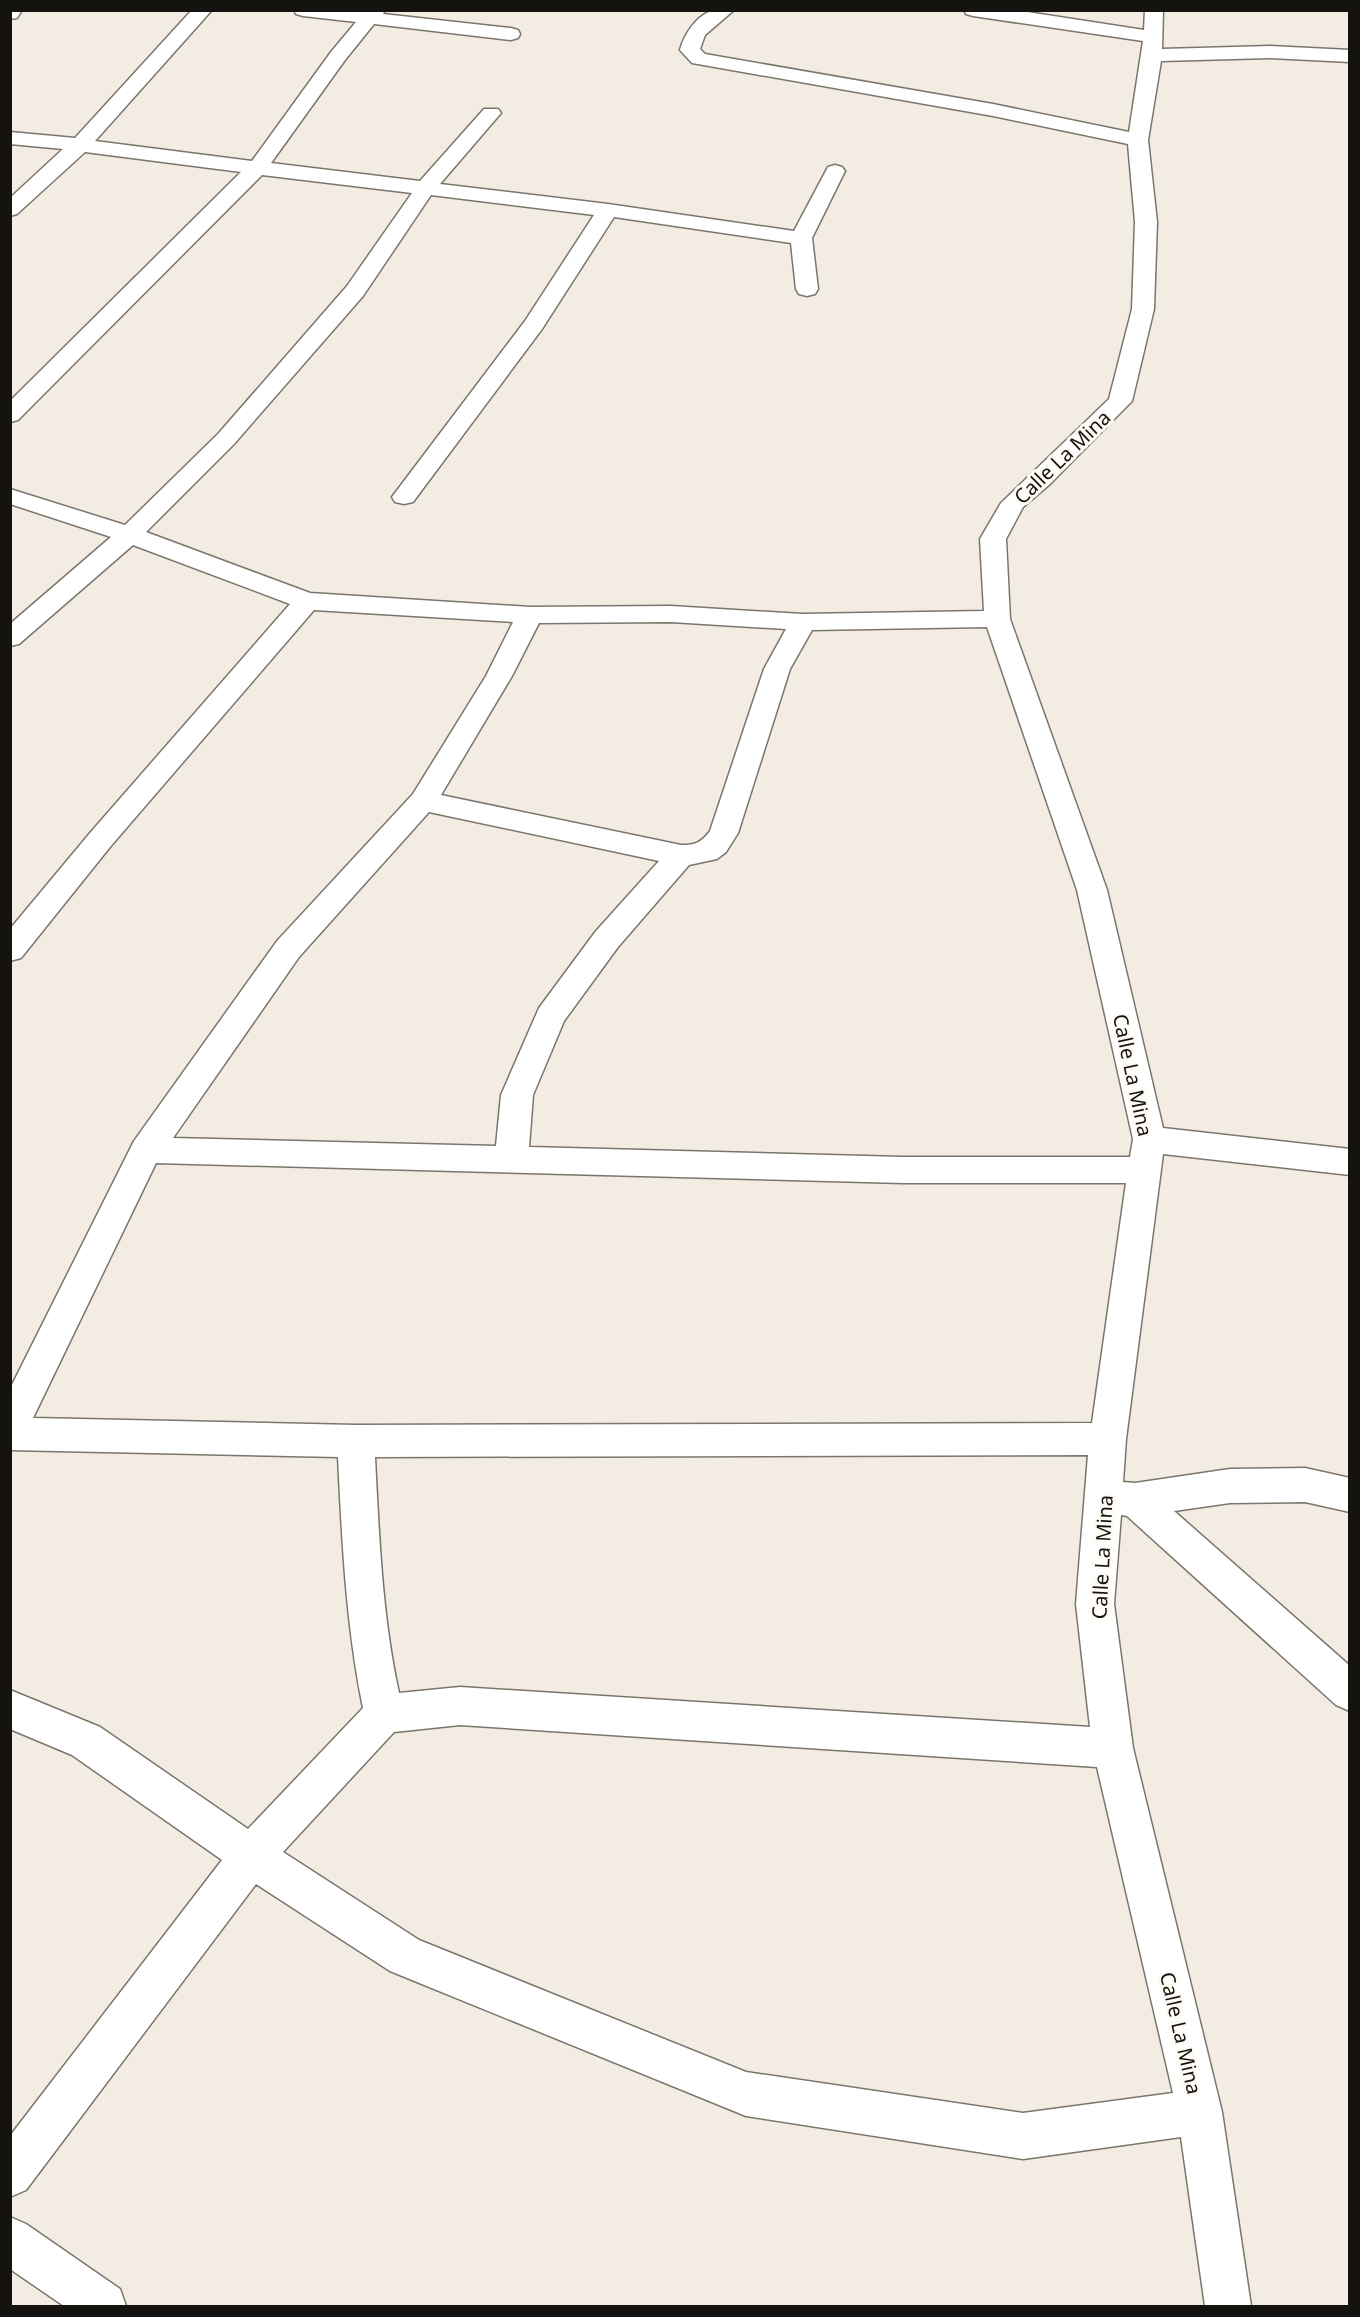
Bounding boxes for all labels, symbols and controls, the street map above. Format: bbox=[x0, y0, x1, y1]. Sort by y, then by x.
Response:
street label: Calle La Mina bbox=[1008, 404, 1116, 510]
street label: Calle La Mina bbox=[1107, 1011, 1159, 1139]
street label: Calle La Mina bbox=[1085, 1494, 1119, 1620]
street label: Calle La Mina bbox=[1154, 1969, 1208, 2097]

